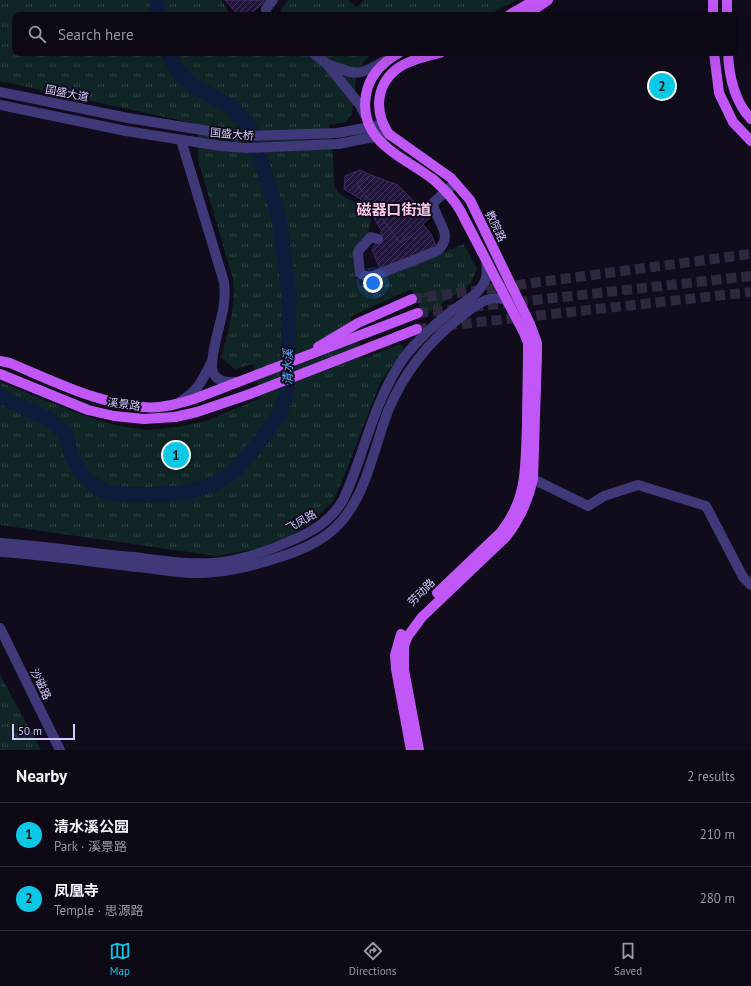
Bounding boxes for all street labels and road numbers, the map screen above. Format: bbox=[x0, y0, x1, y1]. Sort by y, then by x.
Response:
street label: 国盛大道 bbox=[44, 82, 90, 104]
street label: 国盛大桥 bbox=[209, 125, 255, 143]
street label: 教院路 bbox=[482, 208, 510, 244]
street label: 溪景路 bbox=[107, 395, 141, 413]
street label: 飞凤路 bbox=[283, 507, 319, 535]
street label: 劳动路 bbox=[404, 575, 438, 609]
street label: 沙磁路 bbox=[27, 666, 55, 702]

